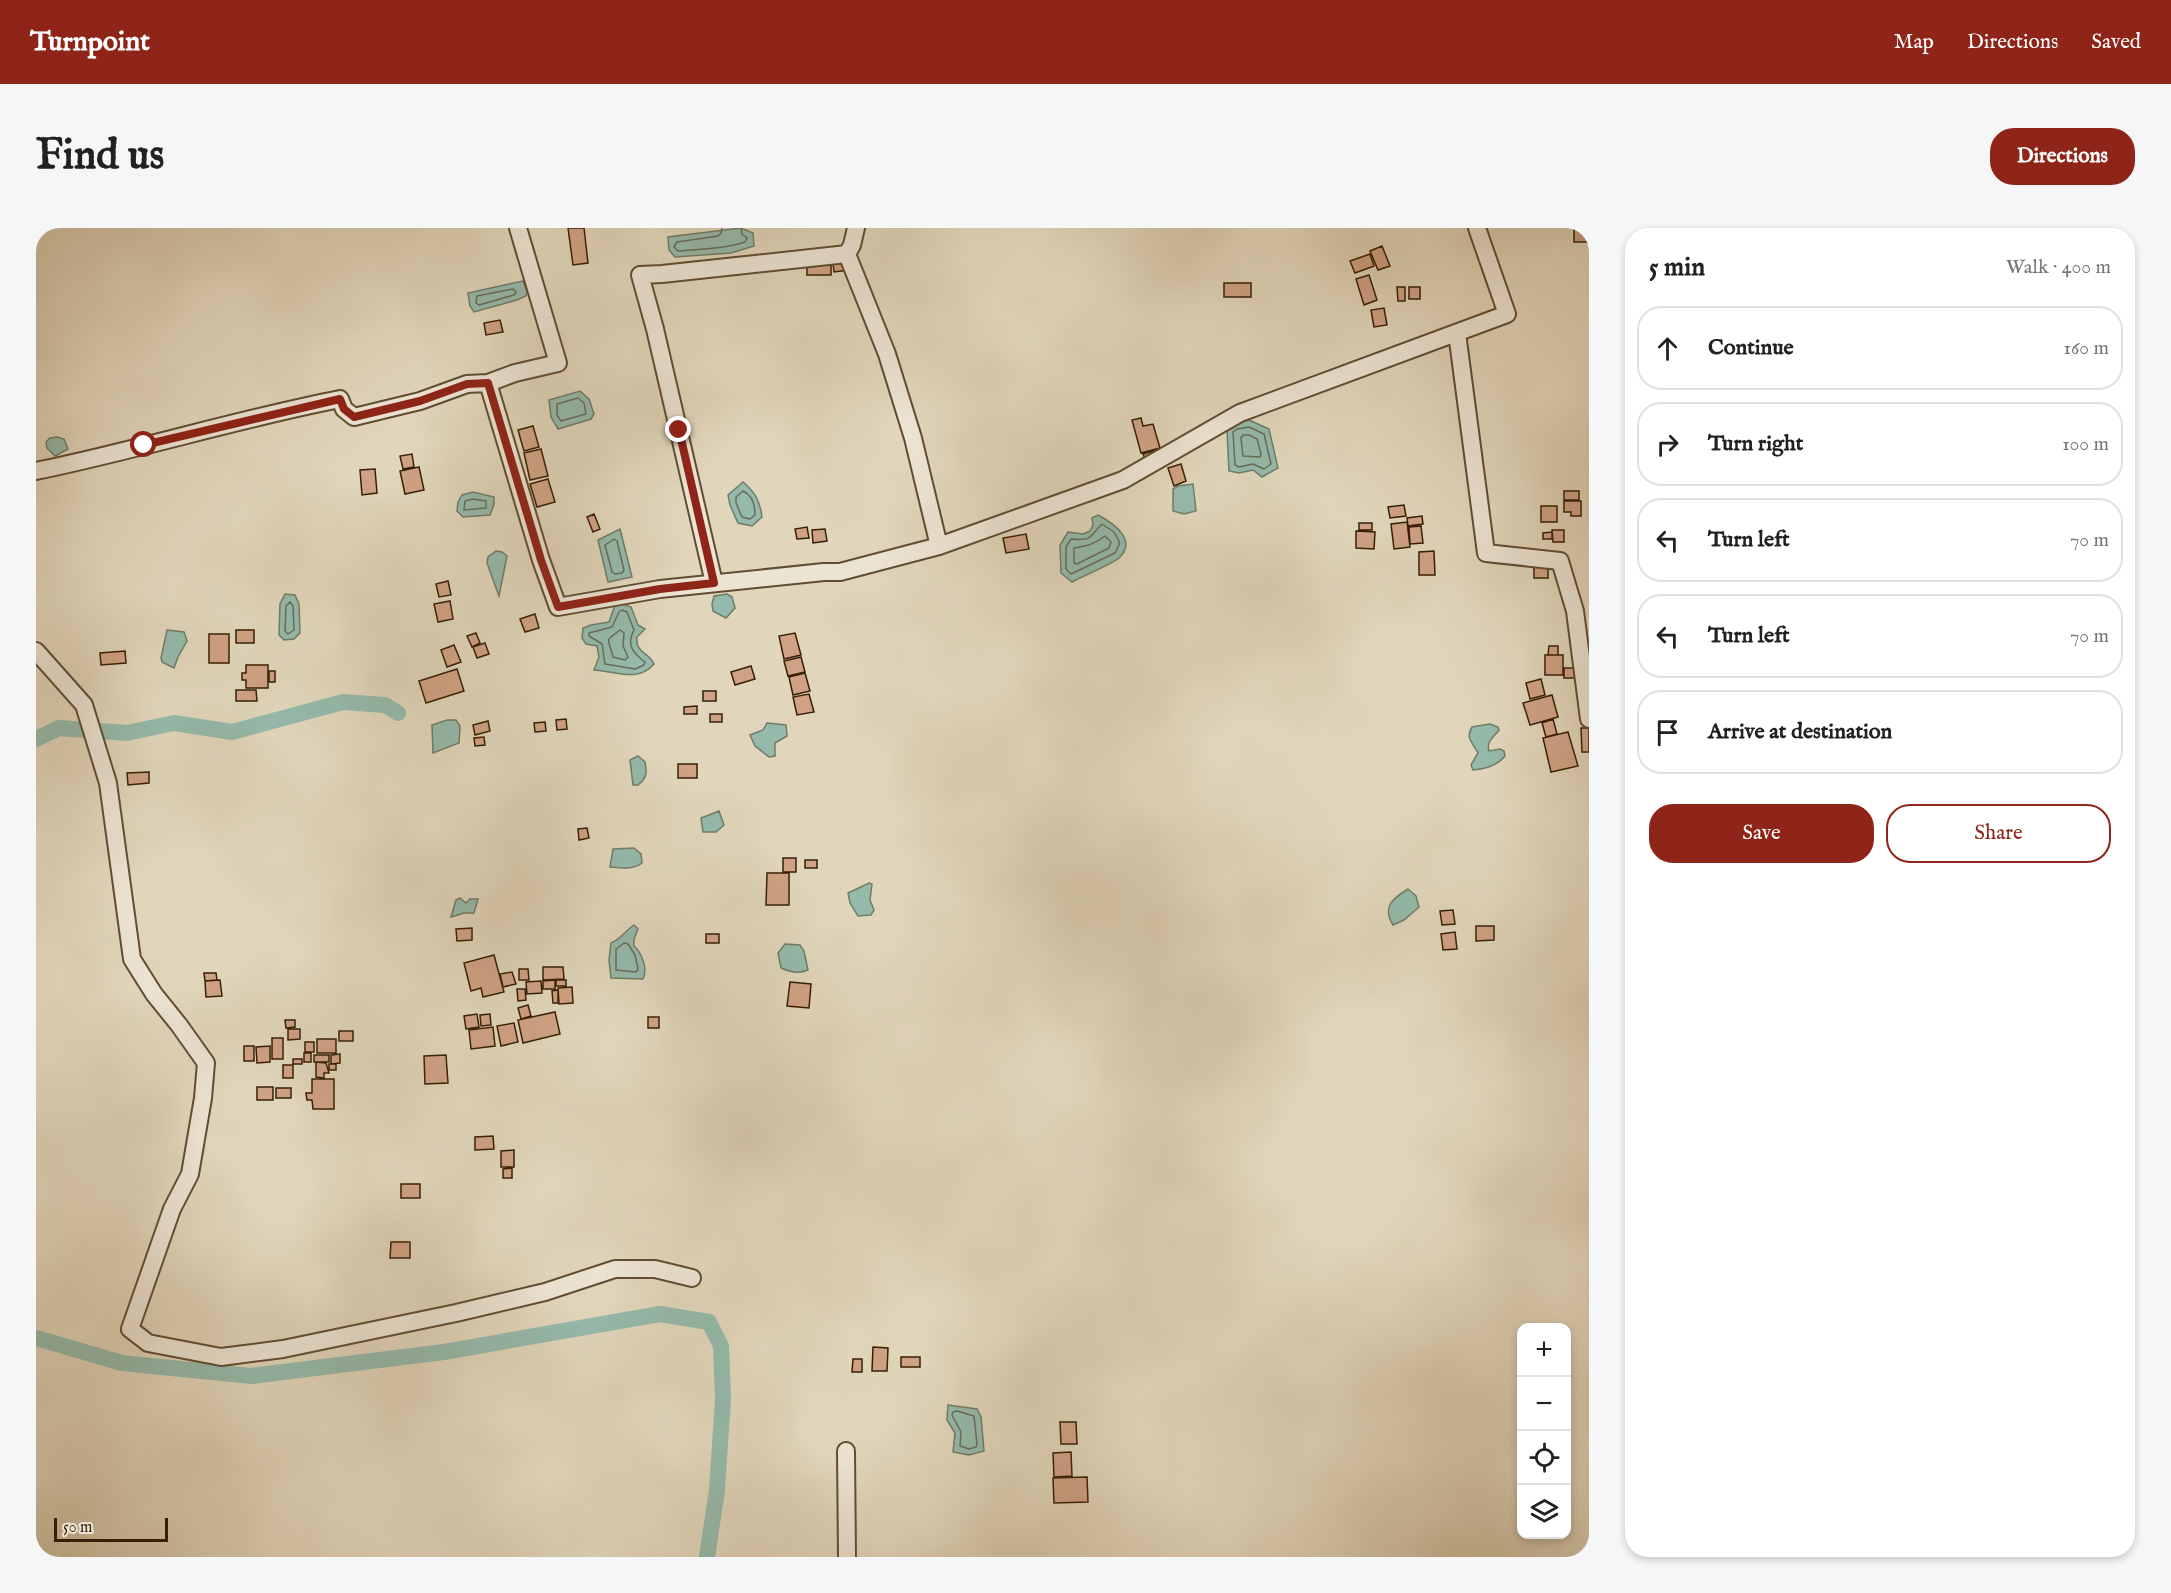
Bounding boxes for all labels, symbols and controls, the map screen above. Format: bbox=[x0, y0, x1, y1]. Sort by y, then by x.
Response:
text: Turnpoint bbox=[30, 25, 150, 60]
text: Map bbox=[1894, 29, 1934, 56]
text: Directions bbox=[1967, 29, 2058, 56]
text: Saved bbox=[2091, 29, 2141, 56]
button: Directions bbox=[1990, 128, 2135, 185]
text: Find us bbox=[36, 130, 164, 183]
text: 5 min bbox=[1649, 251, 1705, 284]
text: Walk · 400 m bbox=[2006, 255, 2111, 280]
icon: ahead bbox=[1651, 332, 1684, 365]
text: Continue bbox=[1708, 334, 1794, 362]
text: 160 m bbox=[2063, 336, 2109, 361]
route end bbox=[665, 416, 691, 442]
icon: right bbox=[1651, 428, 1684, 461]
text: Turn right bbox=[1708, 430, 1803, 458]
route start bbox=[130, 431, 156, 457]
text: 100 m bbox=[2062, 432, 2109, 457]
icon: left bbox=[1651, 524, 1684, 557]
text: Turn left bbox=[1708, 526, 1790, 554]
text: 70 m bbox=[2070, 528, 2109, 553]
icon: left bbox=[1651, 620, 1684, 653]
text: Turn left bbox=[1708, 622, 1790, 650]
text: 70 m bbox=[2070, 624, 2109, 649]
icon: arrive bbox=[1651, 716, 1684, 749]
text: Arrive at destination bbox=[1708, 718, 1892, 746]
button: Save bbox=[1649, 804, 1874, 863]
button: Share bbox=[1886, 804, 2111, 863]
map controls bbox=[1517, 1323, 1571, 1539]
button: + bbox=[1517, 1323, 1571, 1377]
button: − bbox=[1517, 1377, 1571, 1431]
button: locate bbox=[1517, 1431, 1571, 1485]
button: layers bbox=[1517, 1485, 1571, 1539]
scale bar bbox=[54, 1515, 168, 1542]
text: 50 m bbox=[63, 1518, 92, 1538]

